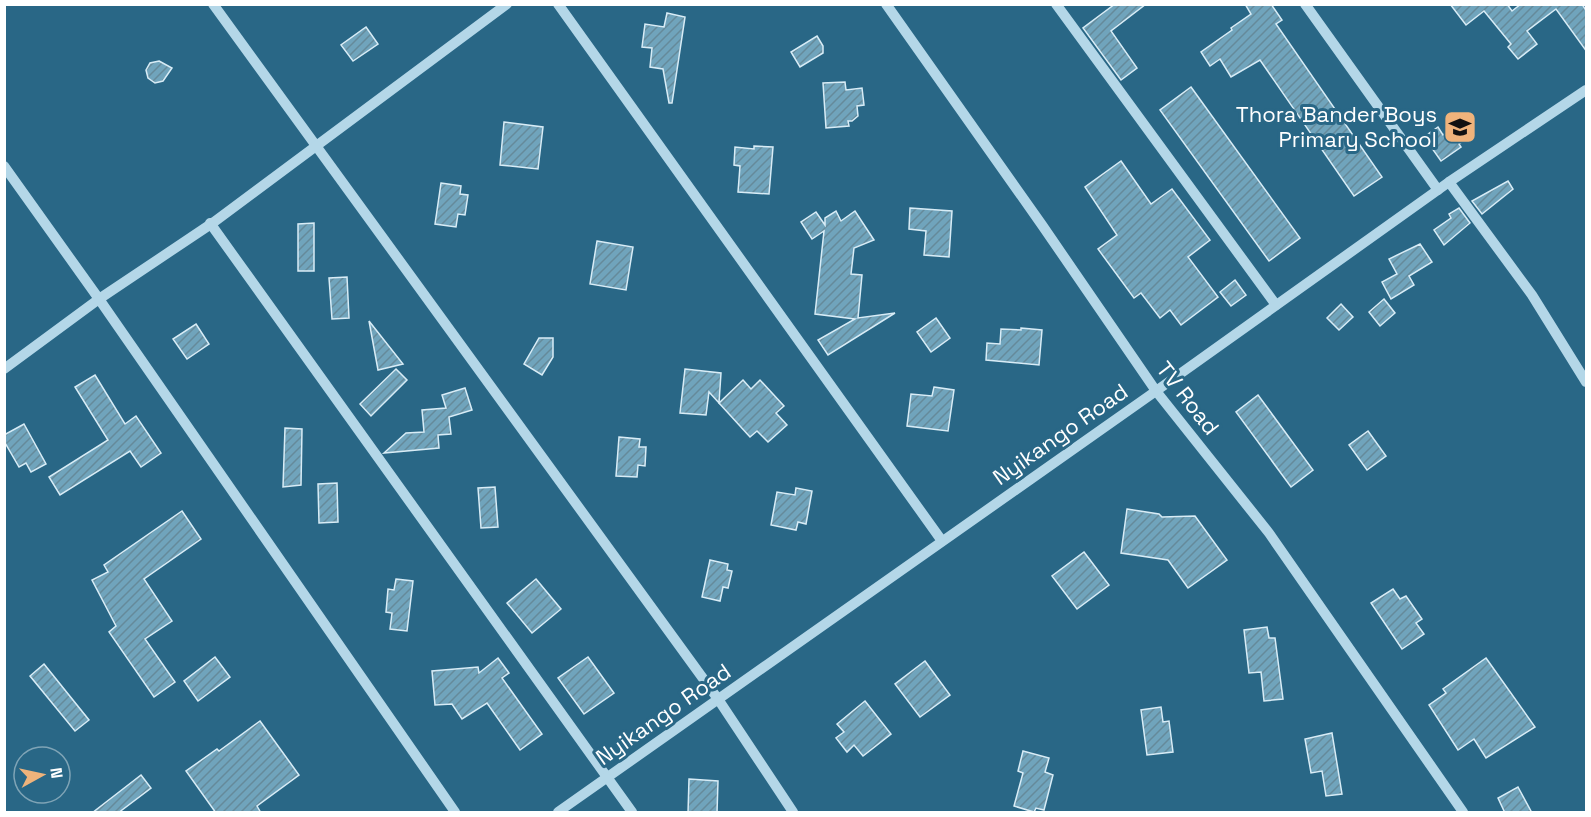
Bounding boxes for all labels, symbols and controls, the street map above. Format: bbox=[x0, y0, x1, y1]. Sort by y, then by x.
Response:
place label: Thora Bander Boys Primary School bbox=[1236, 100, 1437, 153]
school or university icon: Thora Bander Boys Primary School bbox=[1442, 109, 1478, 145]
street label: TV Road bbox=[1151, 356, 1225, 440]
street label: Nyikango Road bbox=[987, 377, 1133, 491]
street label: Nyikango Road bbox=[590, 657, 736, 771]
north arrow bbox=[12, 745, 72, 805]
text: N bbox=[45, 766, 68, 780]

